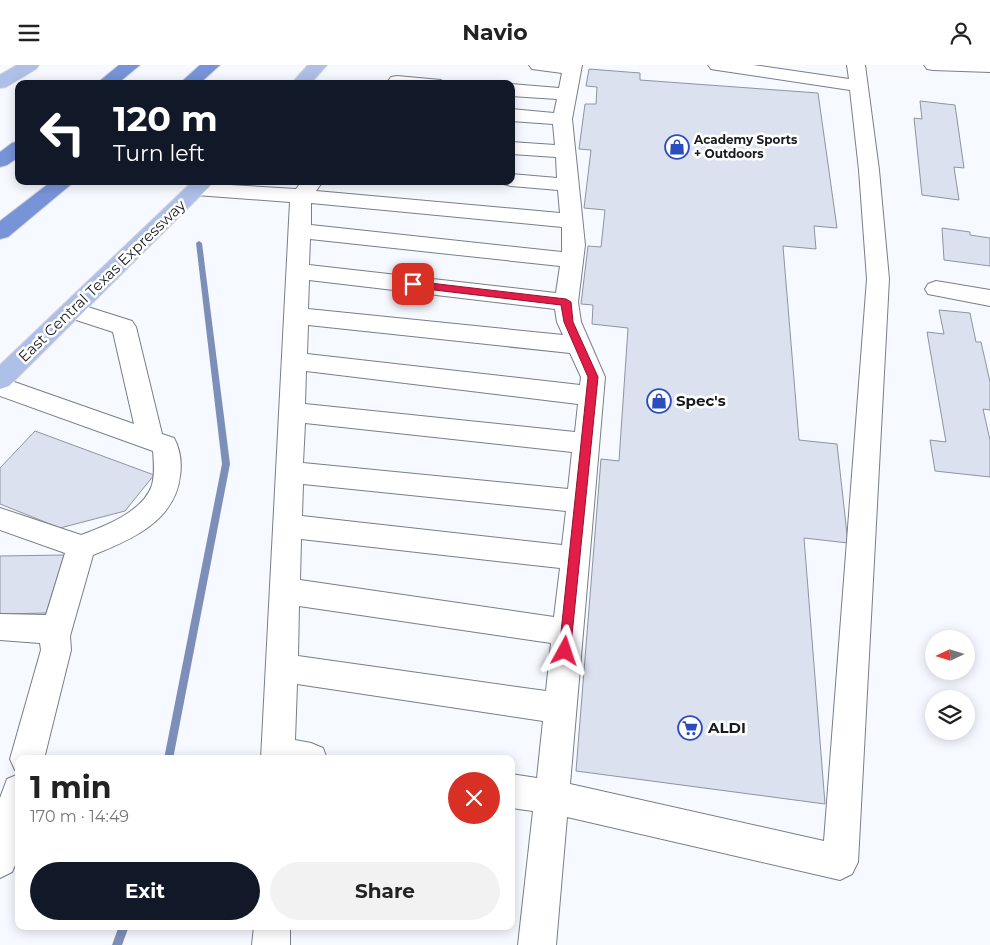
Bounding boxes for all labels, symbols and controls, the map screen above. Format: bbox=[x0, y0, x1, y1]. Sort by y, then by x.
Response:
icon: menu bbox=[15, 19, 43, 47]
text: Navio bbox=[462, 19, 528, 46]
icon: person bbox=[947, 19, 975, 47]
text: 120 m bbox=[113, 97, 218, 140]
icon: left bbox=[30, 100, 95, 165]
place label: Academy Sports + Outdoors bbox=[693, 132, 798, 161]
shop icon: Academy Sports + Outdoors bbox=[664, 134, 690, 160]
text: Turn left bbox=[113, 140, 205, 167]
street label: East Central Texas Expressway bbox=[14, 195, 190, 366]
pin bbox=[392, 263, 434, 305]
icon: arrive bbox=[399, 270, 427, 298]
shop icon: Spec's bbox=[646, 388, 672, 414]
place label: Spec's bbox=[676, 391, 726, 410]
position arrow bbox=[538, 624, 590, 676]
north arrow bbox=[925, 630, 975, 680]
map controls bbox=[925, 630, 975, 740]
button: layers bbox=[925, 690, 975, 740]
supermarket icon: ALDI bbox=[677, 715, 703, 741]
place label: ALDI bbox=[707, 718, 746, 737]
text: 1 min bbox=[30, 769, 111, 806]
button: close bbox=[448, 772, 500, 824]
text: 170 m · 14:49 bbox=[30, 807, 129, 826]
button: Exit bbox=[30, 862, 260, 920]
button: Share bbox=[270, 862, 500, 920]

